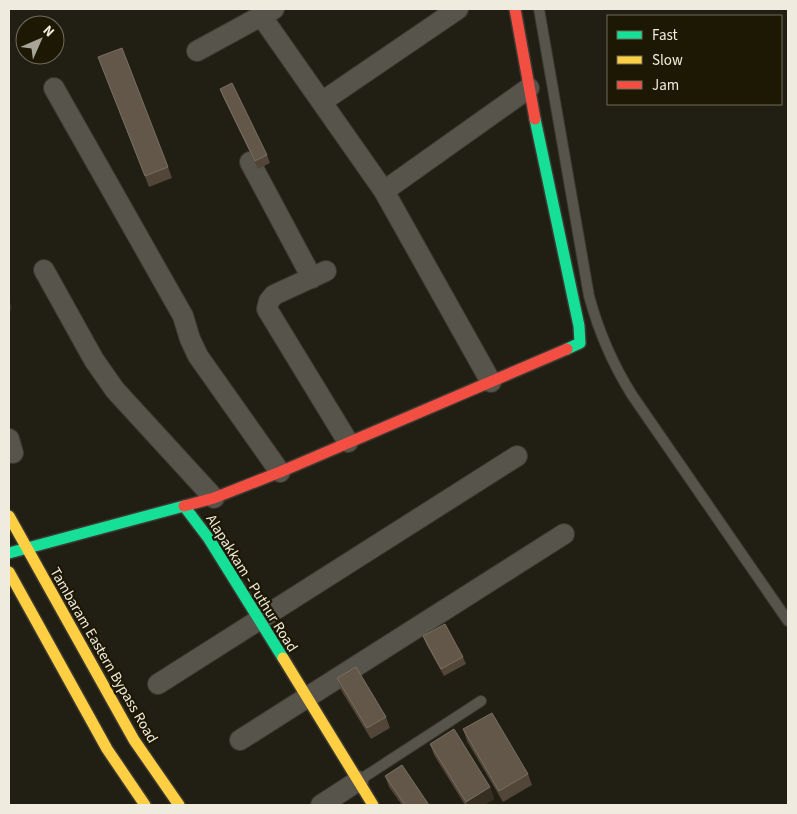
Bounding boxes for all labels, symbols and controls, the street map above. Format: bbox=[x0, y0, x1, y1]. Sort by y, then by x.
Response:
north arrow bbox=[15, 15, 65, 65]
legend bbox=[607, 15, 782, 105]
text: N bbox=[38, 21, 59, 42]
text: Fast bbox=[652, 25, 678, 46]
text: Slow bbox=[652, 50, 683, 71]
text: Jam bbox=[652, 75, 679, 96]
street label: Alapakkam - Puthur Road bbox=[201, 510, 303, 656]
street label: Tambaram Eastern Bypass Road bbox=[45, 564, 163, 747]

